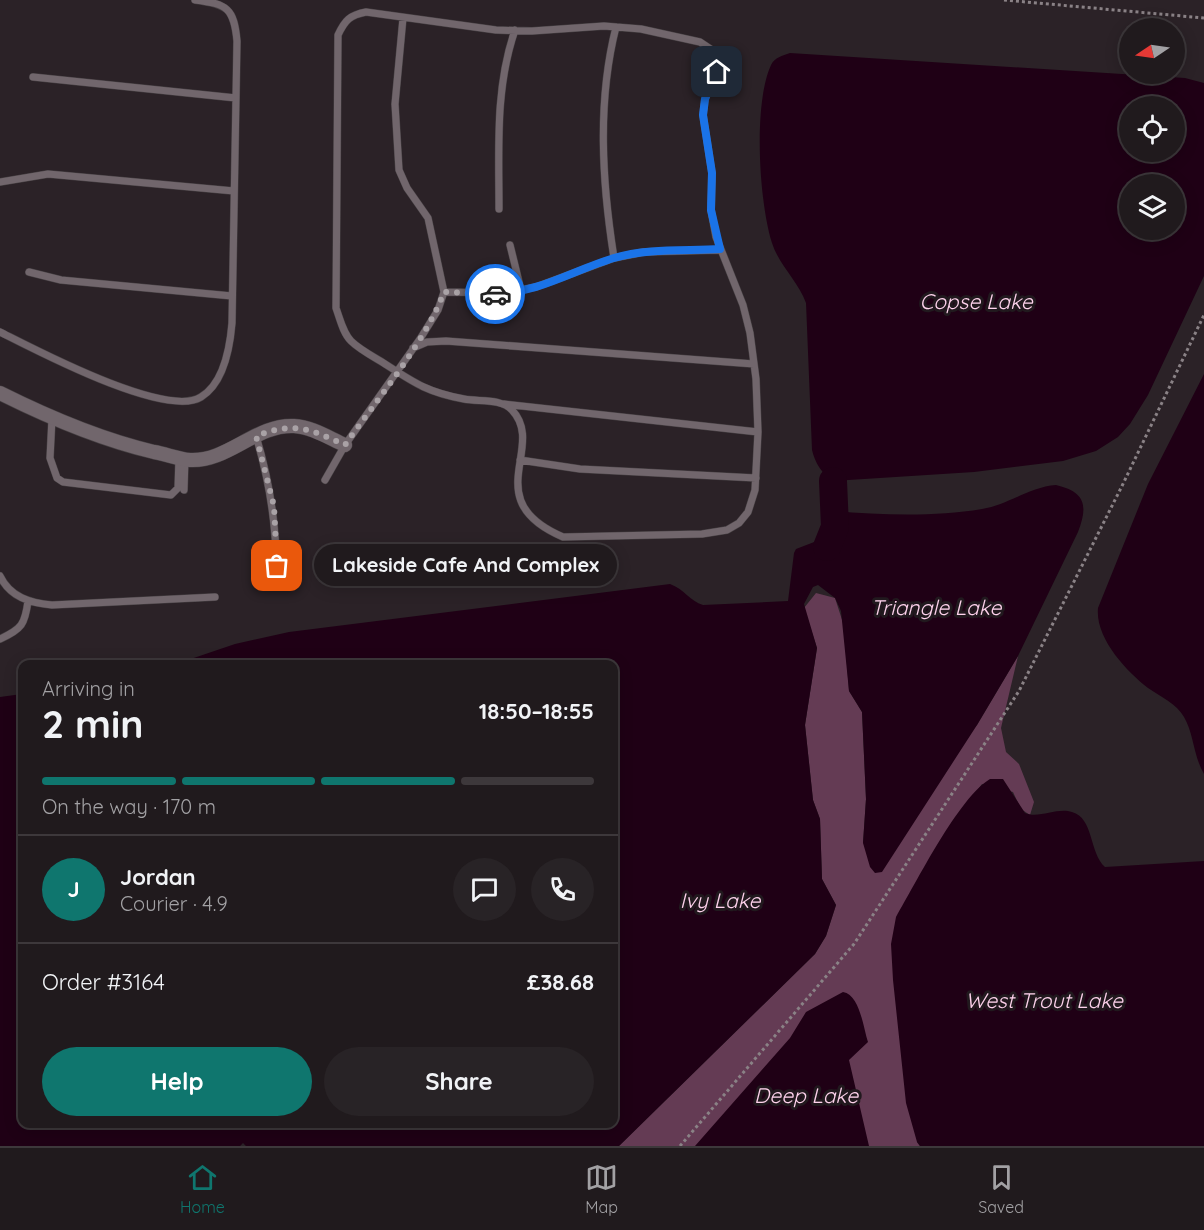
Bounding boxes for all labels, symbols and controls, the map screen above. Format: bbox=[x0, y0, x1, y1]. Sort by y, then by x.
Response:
north arrow bbox=[1119, 18, 1185, 84]
map controls bbox=[1119, 18, 1185, 240]
pin bbox=[691, 46, 742, 97]
icon: home bbox=[700, 55, 733, 88]
button: locate bbox=[1119, 96, 1185, 162]
button: layers bbox=[1119, 174, 1185, 240]
courier bbox=[465, 264, 525, 324]
icon: car bbox=[479, 278, 512, 311]
water label: Copse Lake bbox=[919, 288, 1034, 314]
pin bbox=[251, 540, 302, 591]
callout: Lakeside Cafe And Complex bbox=[313, 545, 616, 587]
icon: bag bbox=[260, 549, 293, 582]
text: Lakeside Cafe And Complex bbox=[332, 552, 599, 577]
water label: Triangle Lake bbox=[871, 594, 1002, 620]
text: Arriving in bbox=[42, 676, 135, 701]
text: 18:50–18:55 bbox=[479, 697, 594, 725]
text: 2 min bbox=[42, 699, 144, 748]
text: On the way · 170 m bbox=[42, 794, 216, 819]
button: chat bbox=[453, 858, 516, 921]
button: phone bbox=[531, 858, 594, 921]
text: Jordan bbox=[120, 863, 196, 891]
text: J bbox=[67, 875, 80, 903]
water label: Ivy Lake bbox=[680, 887, 761, 913]
text: Courier · 4.9 bbox=[120, 891, 228, 916]
text: Order #3164 bbox=[42, 968, 165, 996]
text: £38.68 bbox=[527, 968, 594, 996]
water label: West Trout Lake bbox=[965, 987, 1124, 1013]
button: Help bbox=[42, 1047, 312, 1116]
button: Share bbox=[324, 1047, 594, 1116]
water label: Deep Lake bbox=[754, 1082, 859, 1108]
tab: Home bbox=[180, 1161, 225, 1217]
tab: Map bbox=[585, 1161, 618, 1217]
tab: Saved bbox=[978, 1161, 1024, 1217]

